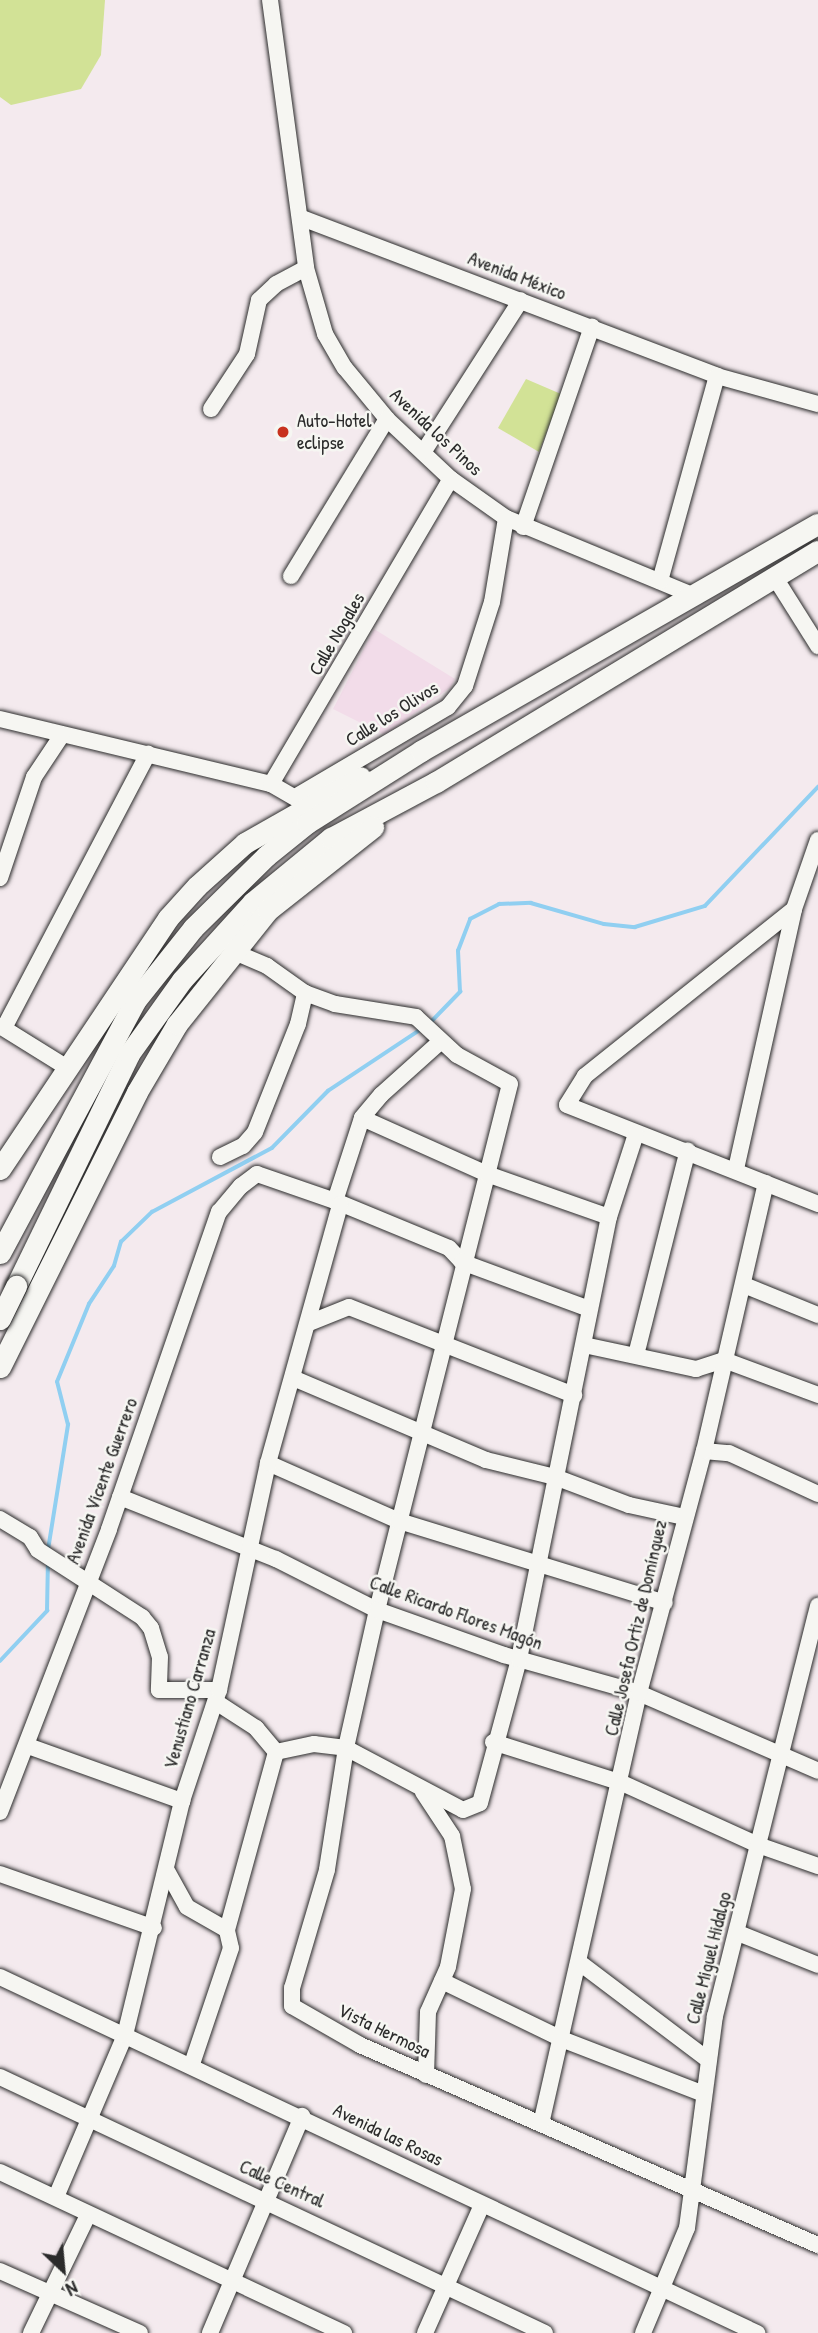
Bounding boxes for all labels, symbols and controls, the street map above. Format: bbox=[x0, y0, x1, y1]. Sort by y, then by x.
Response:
street label: Avenida México bbox=[465, 247, 569, 305]
street label: Avenida los Pinos bbox=[385, 383, 487, 481]
place label: Auto-Hotel eclipse bbox=[297, 410, 371, 454]
marker: Auto-Hotel eclipse bbox=[275, 424, 291, 440]
street label: Calle Nogales bbox=[304, 589, 370, 679]
street label: Calle los Olivos bbox=[342, 677, 442, 751]
street label: Avenida Vicente Guerrero bbox=[61, 1395, 143, 1567]
street label: Calle Josefa Ortiz de Domínguez bbox=[600, 1518, 672, 1738]
street label: Calle Ricardo Flores Magón bbox=[366, 1571, 546, 1655]
street label: Venustiano Carranza bbox=[159, 1626, 221, 1772]
street label: Calle Miguel Hidalgo bbox=[682, 1889, 736, 2027]
street label: Vista Hermosa bbox=[334, 1999, 434, 2063]
street label: Avenida las Rosas bbox=[330, 2099, 446, 2171]
street label: Calle Central bbox=[236, 2155, 328, 2213]
north arrow bbox=[28, 2235, 98, 2305]
text: N bbox=[62, 2275, 82, 2303]

